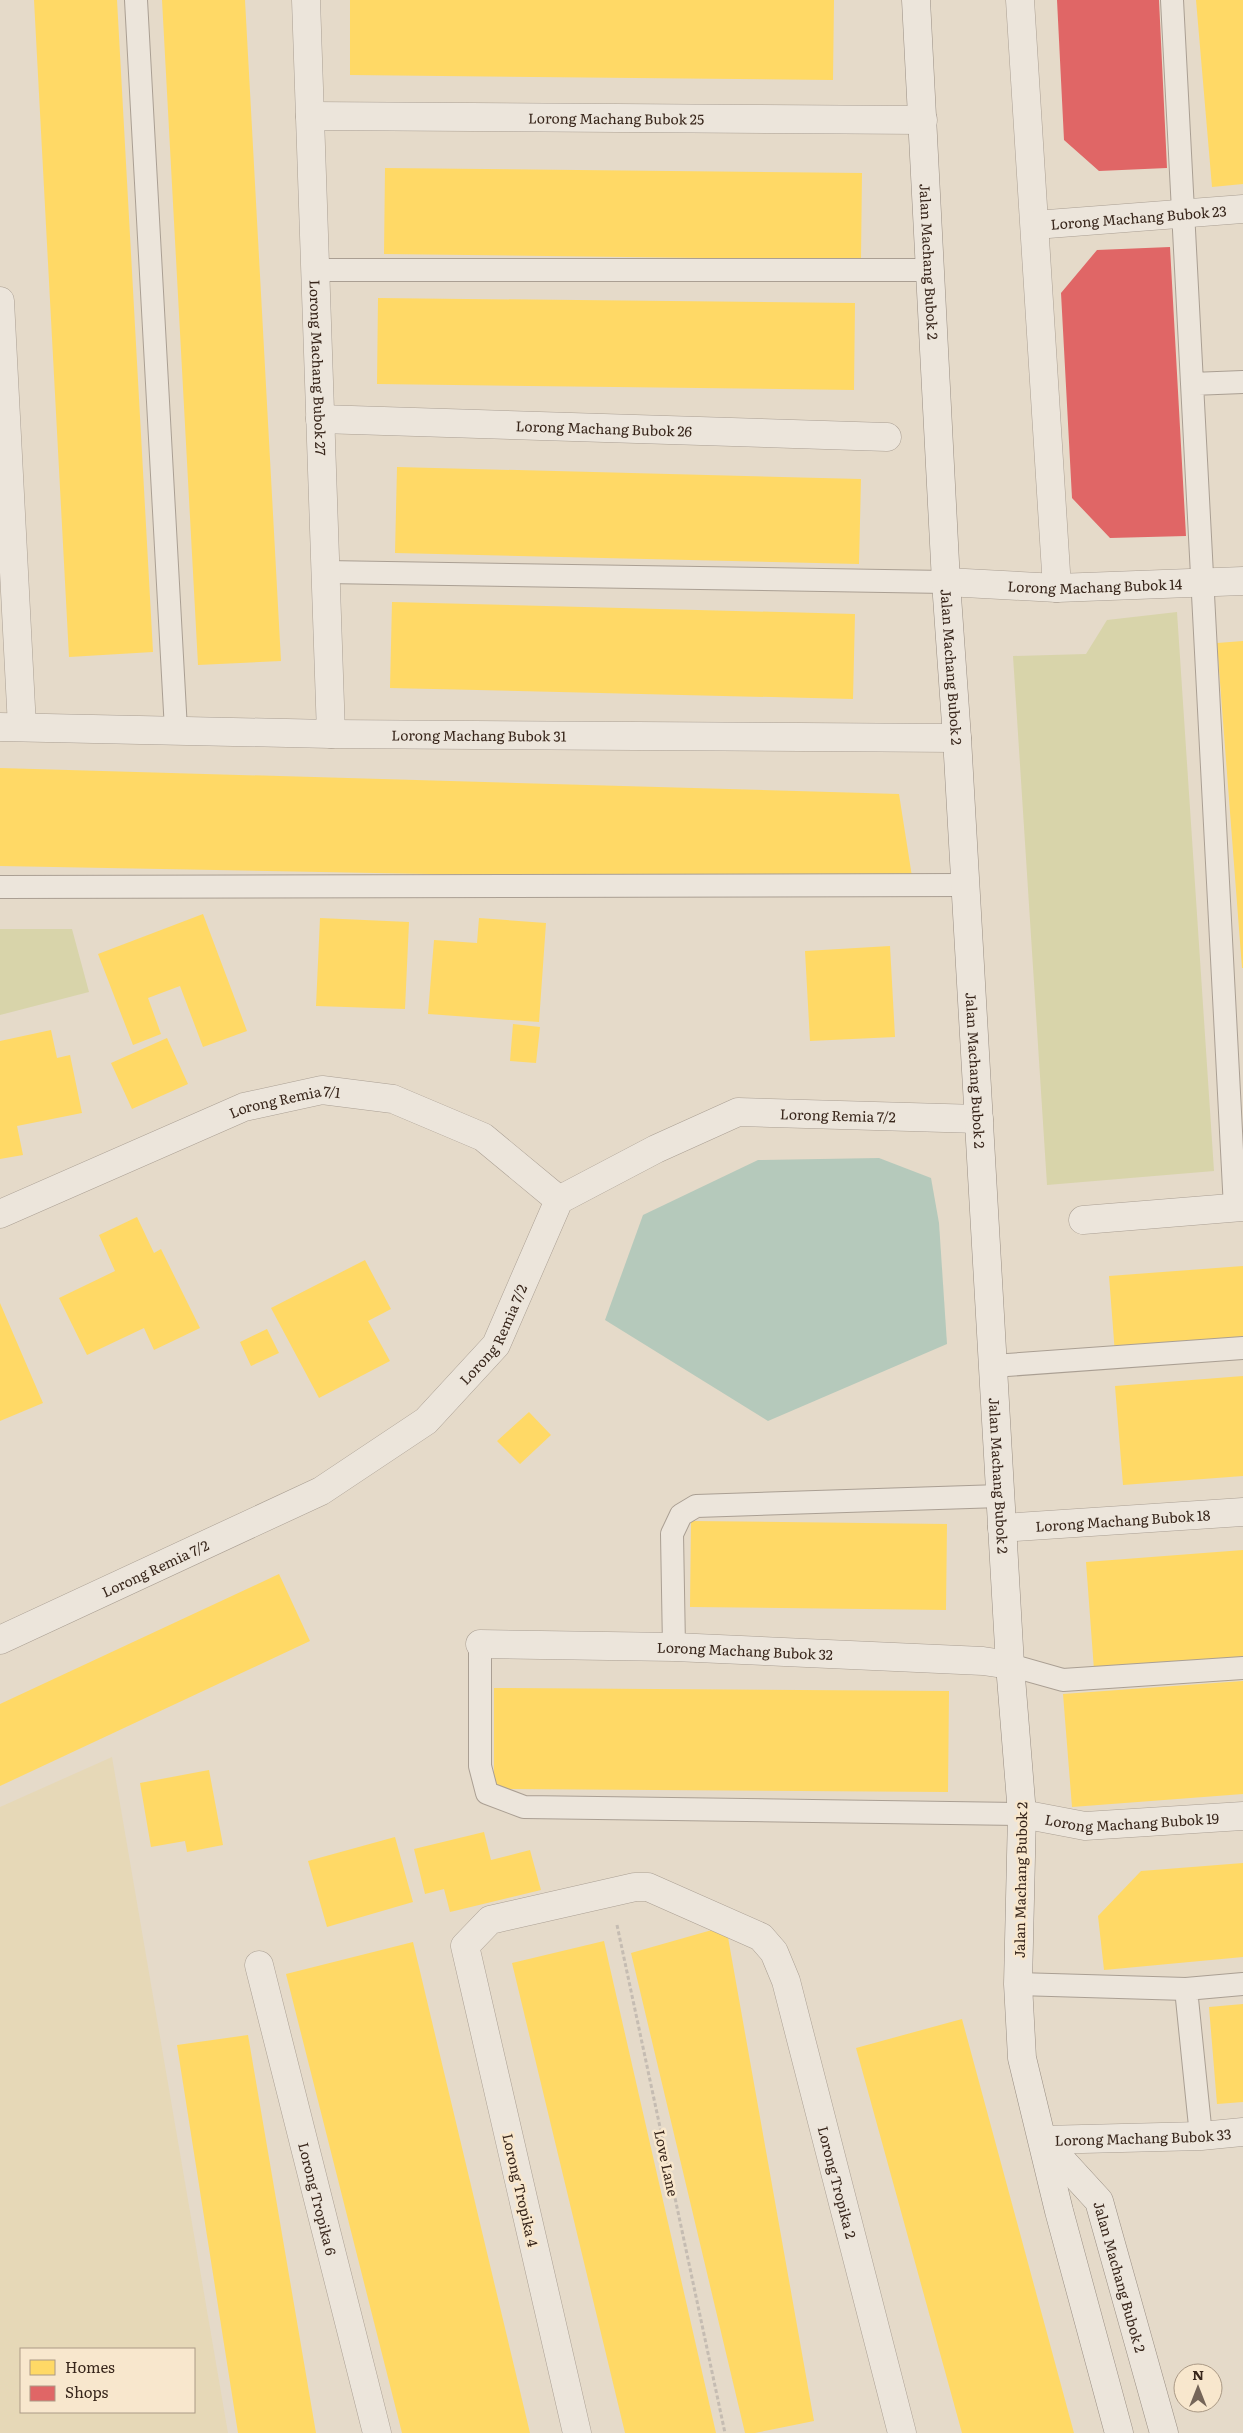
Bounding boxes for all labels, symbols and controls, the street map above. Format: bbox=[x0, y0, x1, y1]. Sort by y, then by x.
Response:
street label: Lorong Machang Bubok 25 bbox=[528, 107, 704, 129]
street label: Jalan Machang Bubok 2 bbox=[915, 183, 944, 340]
street label: Lorong Machang Bubok 23 bbox=[1050, 200, 1227, 234]
street label: Lorong Machang Bubok 27 bbox=[306, 280, 332, 456]
street label: Lorong Machang Bubok 26 bbox=[515, 415, 693, 441]
street label: Lorong Machang Bubok 14 bbox=[1007, 573, 1183, 598]
street label: Jalan Machang Bubok 2 bbox=[937, 588, 967, 746]
street label: Lorong Machang Bubok 31 bbox=[391, 724, 567, 746]
street label: Jalan Machang Bubok 2 bbox=[962, 992, 990, 1149]
street label: Lorong Remia 7/1 bbox=[226, 1080, 342, 1122]
street label: Lorong Remia 7/2 bbox=[780, 1103, 896, 1127]
street label: Lorong Remia 7/2 bbox=[455, 1281, 531, 1389]
street label: Jalan Machang Bubok 2 bbox=[985, 1397, 1014, 1554]
street label: Lorong Machang Bubok 18 bbox=[1035, 1504, 1211, 1536]
street label: Lorong Remia 7/2 bbox=[98, 1535, 212, 1601]
street label: Lorong Machang Bubok 32 bbox=[657, 1637, 833, 1664]
street label: Jalan Machang Bubok 2 bbox=[1009, 1802, 1031, 1958]
street label: Lorong Machang Bubok 19 bbox=[1043, 1808, 1220, 1836]
street label: Lorong Machang Bubok 33 bbox=[1054, 2123, 1232, 2150]
street label: Lorong Tropika 2 bbox=[814, 2124, 862, 2241]
street label: Love Lane bbox=[650, 2128, 684, 2198]
street label: Lorong Tropika 4 bbox=[498, 2131, 544, 2249]
street label: Lorong Tropika 6 bbox=[294, 2140, 342, 2258]
street label: Jalan Machang Bubok 2 bbox=[1089, 2199, 1151, 2355]
legend bbox=[20, 2348, 195, 2413]
text: Homes bbox=[65, 2355, 115, 2378]
north arrow bbox=[1173, 2363, 1223, 2413]
text: N bbox=[1192, 2364, 1204, 2384]
text: Shops bbox=[65, 2380, 108, 2403]

